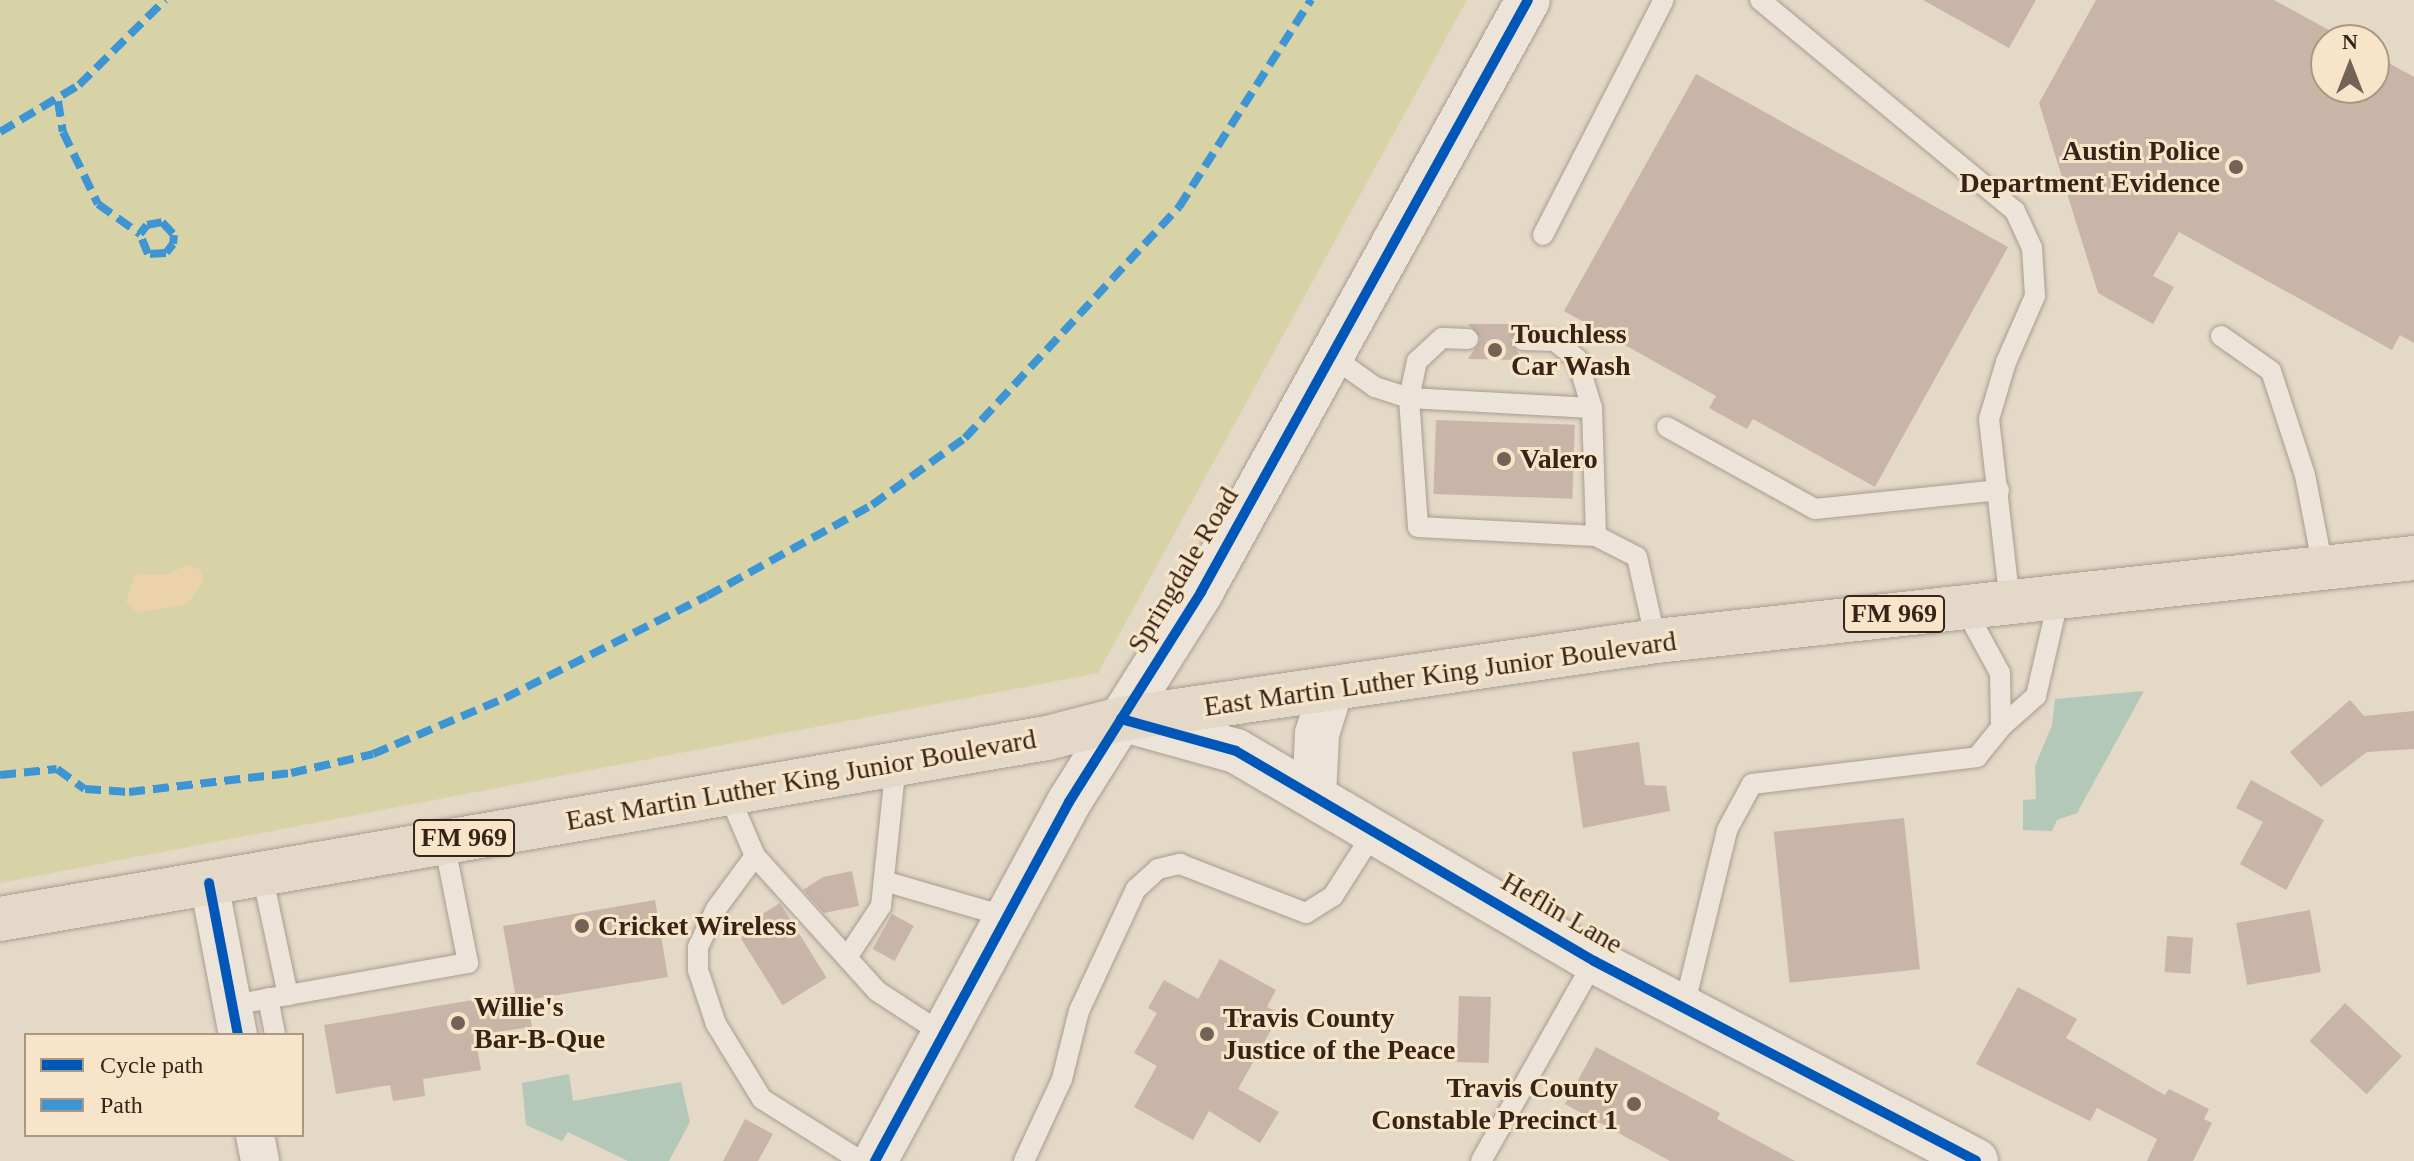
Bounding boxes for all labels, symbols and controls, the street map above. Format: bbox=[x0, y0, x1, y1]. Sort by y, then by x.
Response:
north arrow bbox=[2310, 24, 2390, 104]
text: N bbox=[2342, 29, 2358, 54]
place label: Austin Police Department Evidence bbox=[1959, 134, 2220, 200]
marker: Austin Police Department Evidence bbox=[2227, 158, 2245, 176]
place label: Touchless Car Wash bbox=[1511, 317, 1632, 383]
marker: Touchless Car Wash bbox=[1486, 341, 1504, 359]
place label: Valero bbox=[1520, 442, 1598, 476]
marker: Valero bbox=[1495, 450, 1513, 468]
street label: Springdale Road bbox=[1120, 481, 1246, 659]
road number: FM 969 bbox=[1842, 592, 1946, 636]
street label: East Martin Luther King Junior Boulevard bbox=[1202, 624, 1678, 724]
street label: East Martin Luther King Junior Boulevard bbox=[563, 722, 1039, 838]
road number: FM 969 bbox=[412, 816, 516, 860]
street label: Heflin Lane bbox=[1495, 865, 1629, 961]
place label: Cricket Wireless bbox=[598, 909, 797, 943]
marker: Cricket Wireless bbox=[573, 917, 591, 935]
place label: Willie's Bar-B-Que bbox=[474, 990, 605, 1056]
place label: Travis County Justice of the Peace bbox=[1223, 1001, 1455, 1067]
marker: Willie's Bar-B-Que bbox=[449, 1014, 467, 1032]
marker: Travis County Justice of the Peace bbox=[1198, 1025, 1216, 1043]
legend bbox=[24, 1033, 304, 1137]
text: Cycle path bbox=[100, 1052, 203, 1078]
place label: Travis County Constable Precinct 1 bbox=[1371, 1071, 1618, 1137]
text: Path bbox=[100, 1092, 143, 1118]
marker: Travis County Constable Precinct 1 bbox=[1625, 1095, 1643, 1113]

